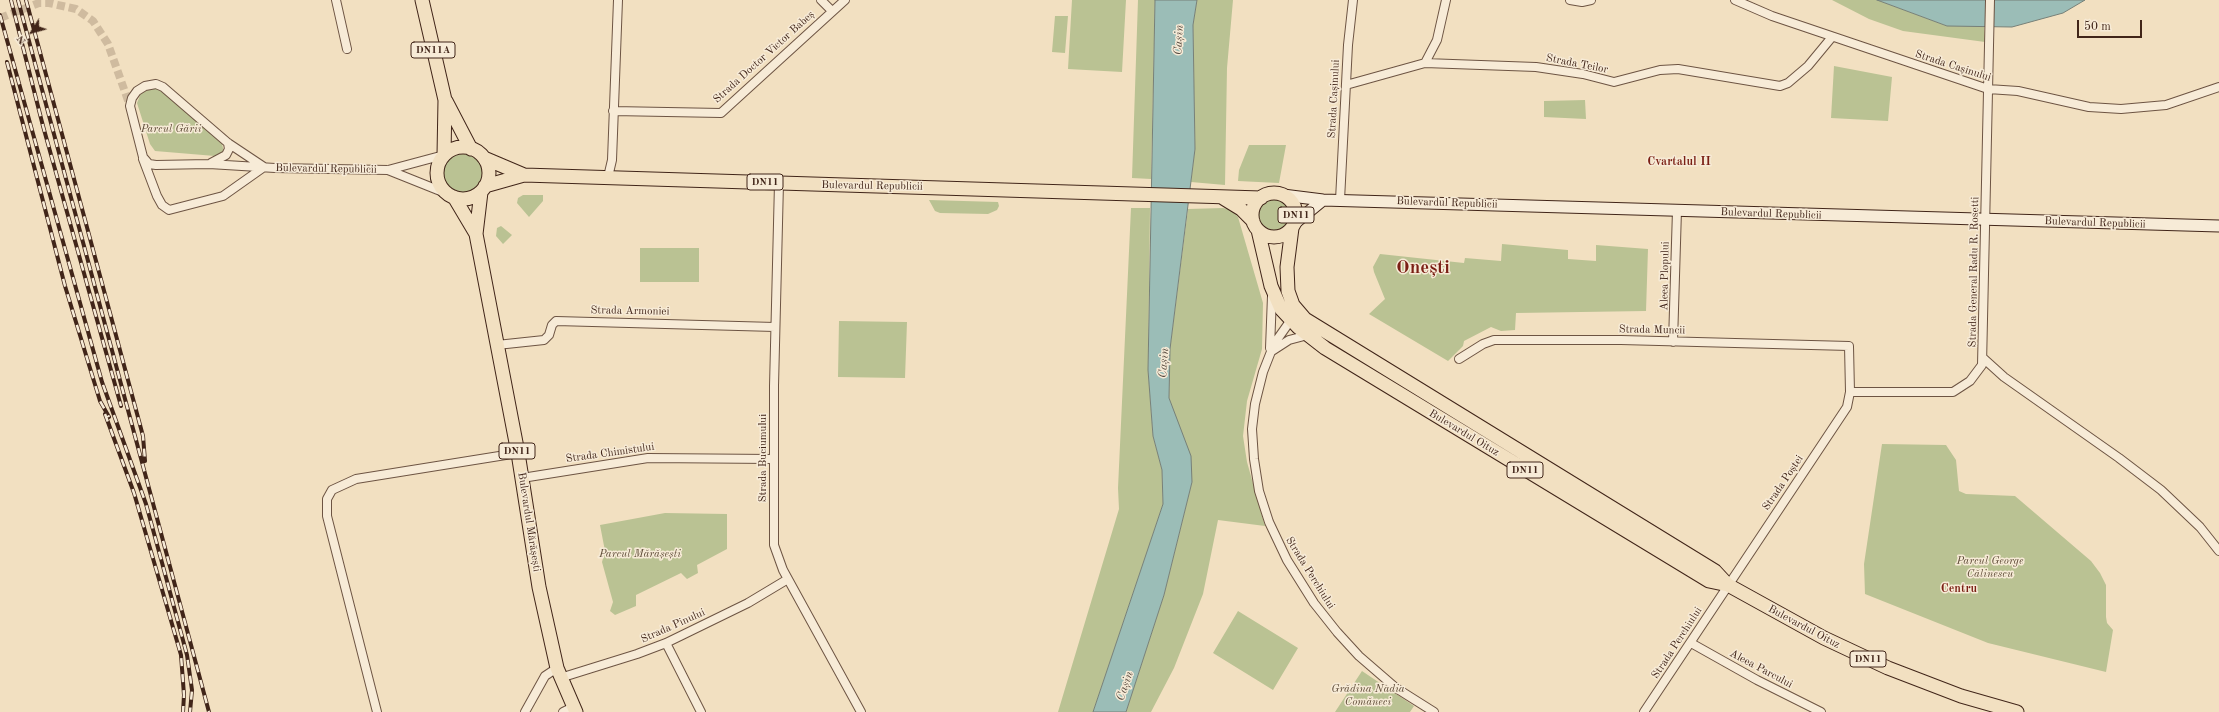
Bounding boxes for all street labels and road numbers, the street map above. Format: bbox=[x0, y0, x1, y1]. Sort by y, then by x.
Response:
street label: Strada Doctor Victor Babeș bbox=[711, 8, 817, 106]
road number: DN11A bbox=[411, 42, 455, 58]
street label: Strada Cașinului bbox=[1913, 48, 1993, 84]
street label: Strada Teilor bbox=[1545, 52, 1609, 76]
street label: Strada Cașinului bbox=[1325, 59, 1343, 139]
street label: Bulevardul Republicii bbox=[275, 162, 377, 176]
road number: DN11 bbox=[747, 174, 783, 190]
street label: Bulevardul Republicii bbox=[821, 179, 923, 193]
street label: Bulevardul Republicii bbox=[1396, 195, 1498, 211]
street label: Strada General Radu R. Rosetti bbox=[1966, 197, 1982, 347]
street label: Bulevardul Republicii bbox=[1720, 206, 1822, 222]
road number: DN11 bbox=[1278, 207, 1314, 223]
street label: Bulevardul Republicii bbox=[2044, 215, 2146, 231]
street label: Aleea Plopului bbox=[1658, 241, 1672, 311]
street label: Strada Armoniei bbox=[590, 304, 670, 318]
street label: Strada Muncii bbox=[1619, 323, 1685, 337]
street label: Bulevardul Oituz bbox=[1426, 407, 1502, 459]
street label: Strada Buciumului bbox=[756, 414, 770, 502]
street label: Strada Chimistului bbox=[565, 440, 655, 466]
road number: DN11 bbox=[499, 443, 535, 459]
street label: Strada Poștei bbox=[1760, 453, 1806, 513]
road number: DN11 bbox=[1507, 462, 1543, 478]
street label: Bulevardul Mărășești bbox=[515, 471, 543, 573]
street label: Strada Perchiului bbox=[1282, 534, 1338, 612]
street label: Bulevardul Oituz bbox=[1766, 602, 1842, 652]
street label: Strada Perchiului bbox=[1649, 605, 1705, 681]
street label: Strada Pinului bbox=[639, 606, 707, 646]
street label: Aleea Parcului bbox=[1727, 647, 1795, 691]
road number: DN11 bbox=[1850, 651, 1886, 667]

